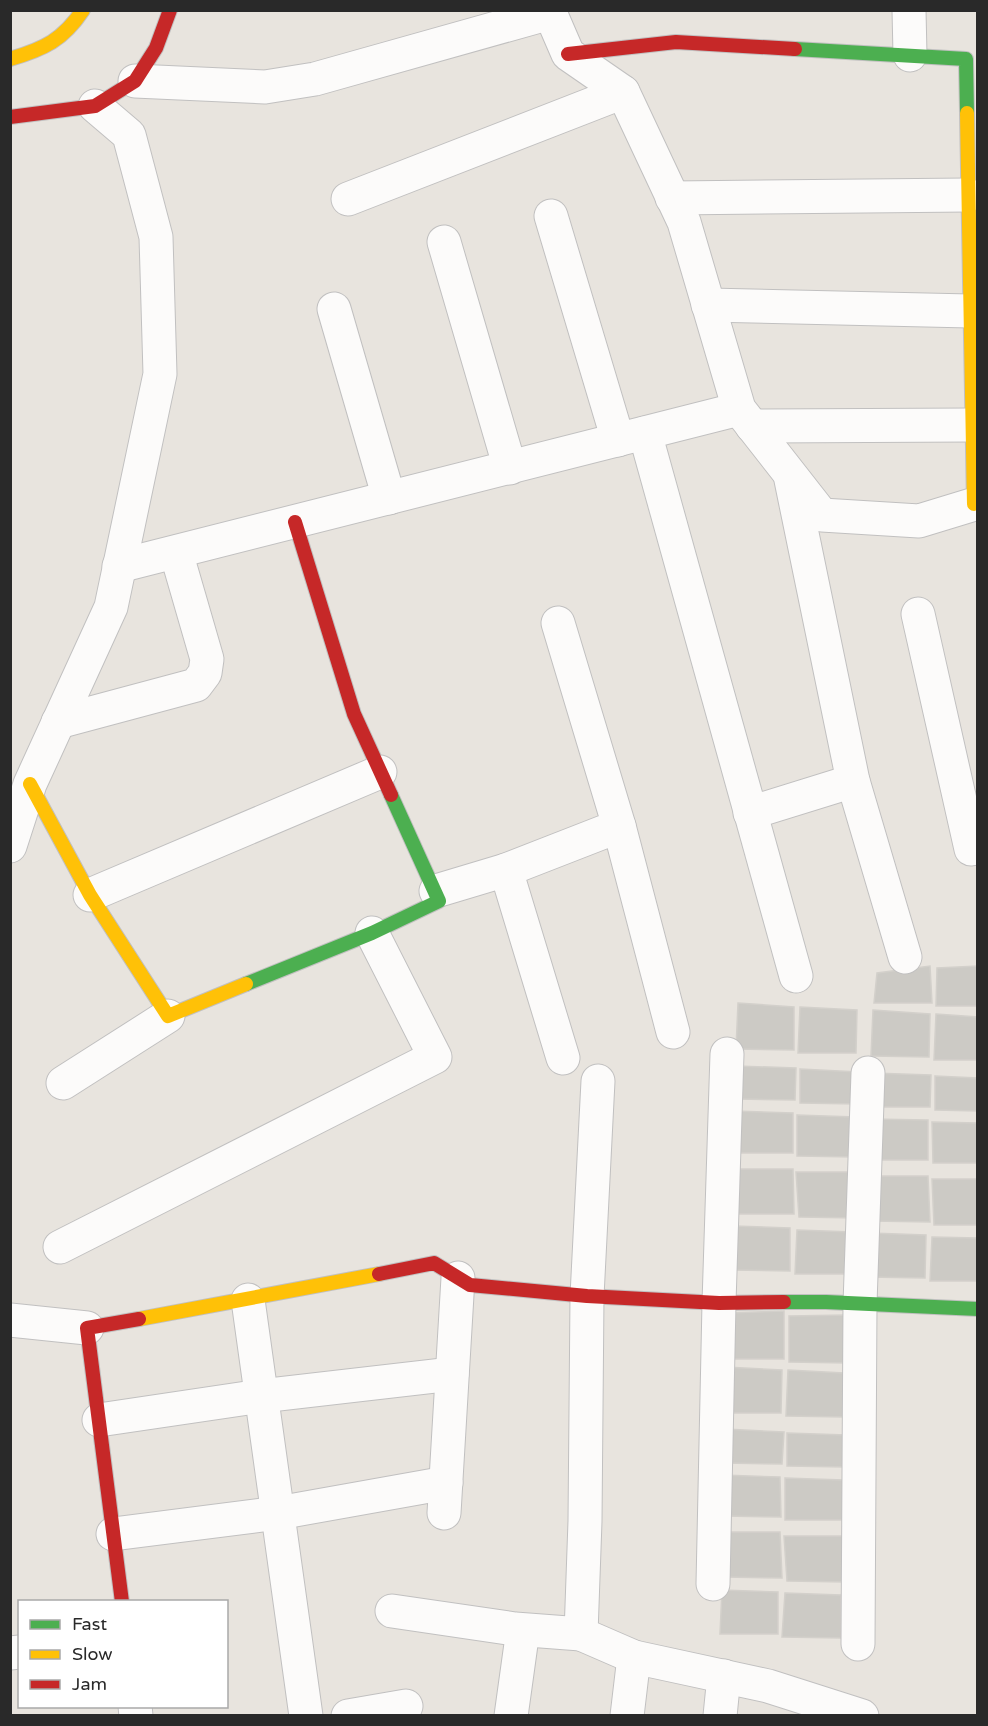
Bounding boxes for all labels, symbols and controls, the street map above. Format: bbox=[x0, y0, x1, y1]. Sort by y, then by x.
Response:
legend bbox=[18, 1600, 228, 1708]
text: Fast bbox=[72, 1613, 107, 1635]
text: Slow bbox=[72, 1643, 113, 1665]
text: Jam bbox=[72, 1673, 107, 1695]

